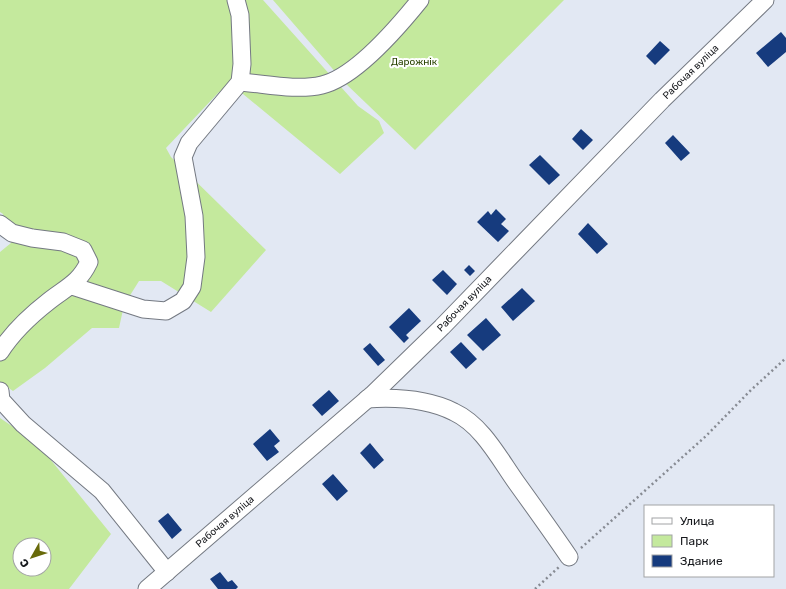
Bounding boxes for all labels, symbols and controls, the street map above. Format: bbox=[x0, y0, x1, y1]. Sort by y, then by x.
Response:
street label: Рабочая вуліца bbox=[660, 42, 721, 102]
park label: Дарожнік bbox=[391, 56, 438, 68]
street label: Рабочая вуліца bbox=[435, 273, 494, 334]
street label: Рабочая вуліца bbox=[193, 493, 257, 550]
legend bbox=[644, 505, 774, 577]
text: Улица bbox=[680, 514, 714, 528]
text: Парк bbox=[680, 534, 709, 548]
north arrow bbox=[12, 537, 52, 577]
text: Здание bbox=[680, 554, 723, 568]
text: С bbox=[17, 556, 32, 570]

